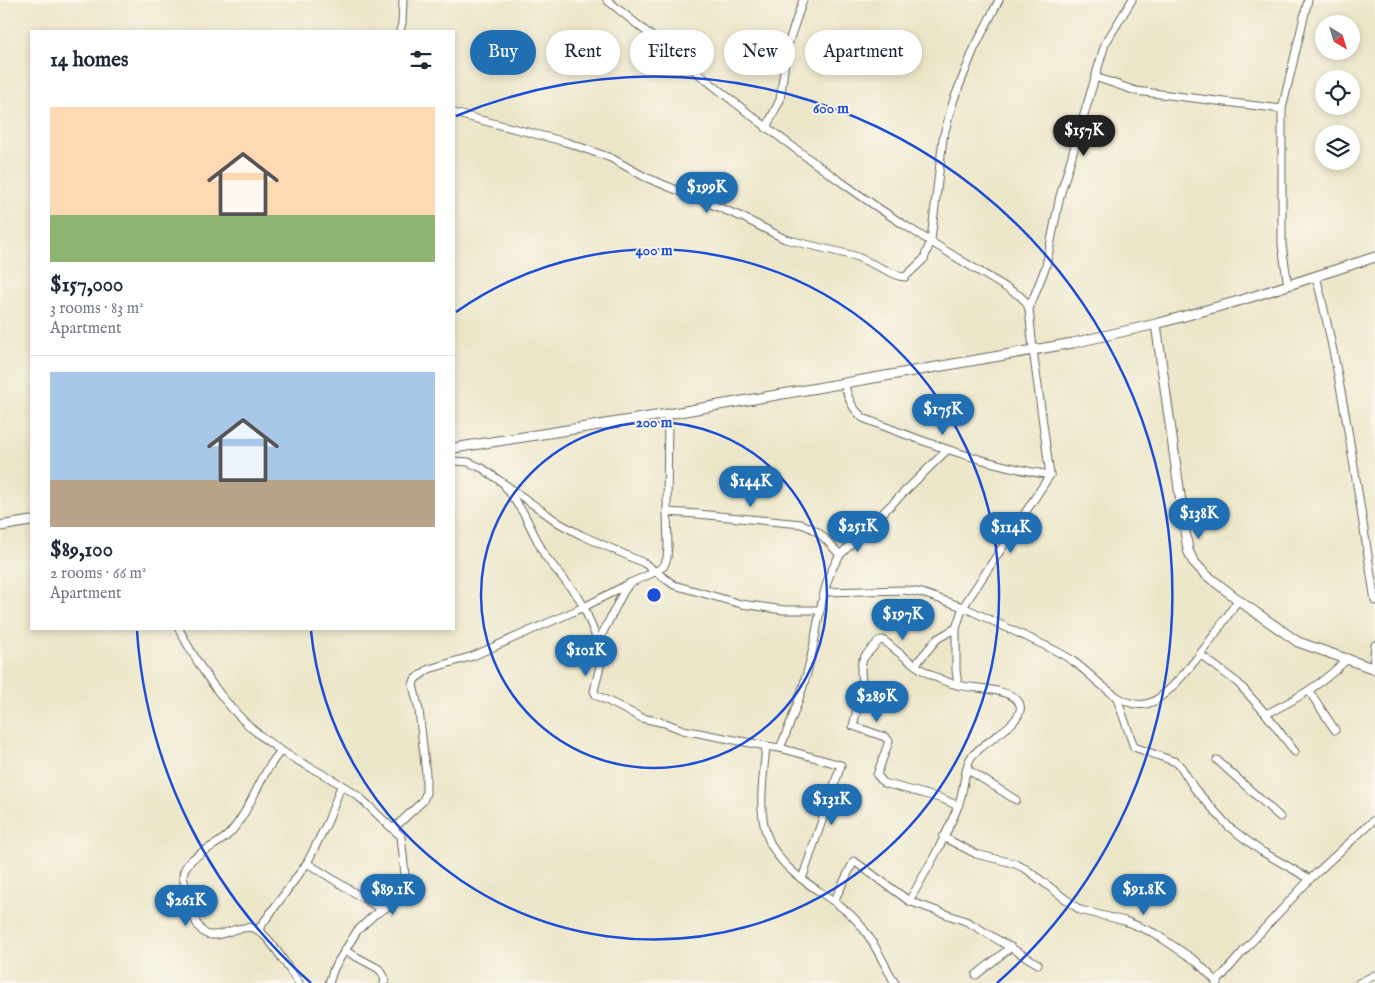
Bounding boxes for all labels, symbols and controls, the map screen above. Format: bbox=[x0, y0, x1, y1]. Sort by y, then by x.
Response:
north arrow bbox=[1315, 15, 1360, 60]
map controls bbox=[1315, 15, 1360, 170]
chip: Buy bbox=[470, 30, 536, 75]
chip: Rent bbox=[546, 30, 620, 75]
chip: Filters bbox=[630, 30, 714, 75]
chip: New bbox=[724, 30, 795, 75]
chip: Apartment bbox=[805, 30, 922, 75]
icon: filters bbox=[407, 46, 435, 74]
text: 14 homes bbox=[50, 47, 128, 74]
button: locate bbox=[1315, 70, 1360, 115]
text: 600 m bbox=[813, 99, 849, 118]
pin: $157K bbox=[1049, 114, 1119, 157]
text: $157K bbox=[1064, 121, 1104, 141]
button: layers bbox=[1315, 125, 1360, 170]
icon: home bbox=[198, 139, 288, 229]
pin: $199K bbox=[672, 172, 742, 214]
text: $199K bbox=[687, 178, 727, 198]
text: 400 m bbox=[636, 241, 673, 260]
text: $157,000 bbox=[50, 272, 123, 299]
text: 3 rooms · 83 m² bbox=[50, 299, 144, 319]
text: Apartment bbox=[50, 319, 121, 339]
pin: $175K bbox=[908, 394, 978, 436]
text: $175K bbox=[923, 400, 963, 420]
icon: home bbox=[198, 405, 288, 495]
text: 200 m bbox=[636, 413, 673, 432]
pin: $144K bbox=[716, 466, 786, 508]
text: $144K bbox=[730, 472, 772, 492]
pin: $138K bbox=[1164, 498, 1234, 540]
text: $138K bbox=[1180, 504, 1218, 524]
pin: $251K bbox=[823, 510, 893, 553]
pin: $114K bbox=[976, 512, 1046, 554]
text: $251K bbox=[838, 517, 878, 537]
text: $114K bbox=[991, 518, 1031, 538]
text: $89,100 bbox=[50, 537, 113, 564]
text: 2 rooms · 66 m² bbox=[50, 564, 146, 584]
text: Apartment bbox=[50, 584, 121, 604]
centre of rings bbox=[645, 586, 663, 604]
pin: $197K bbox=[868, 598, 938, 641]
text: $197K bbox=[883, 605, 923, 625]
pin: $101K bbox=[551, 634, 621, 677]
text: $101K bbox=[566, 641, 606, 661]
pin: $289K bbox=[842, 680, 912, 723]
text: $289K bbox=[856, 687, 898, 707]
pin: $131K bbox=[797, 784, 867, 826]
text: $131K bbox=[813, 790, 851, 810]
pin: $89.1K bbox=[352, 874, 434, 916]
pin: $91.8K bbox=[1103, 874, 1185, 916]
text: $89.1K bbox=[371, 880, 415, 900]
text: $91.8K bbox=[1122, 880, 1166, 900]
pin: $261K bbox=[151, 884, 221, 927]
text: $261K bbox=[166, 891, 206, 911]

